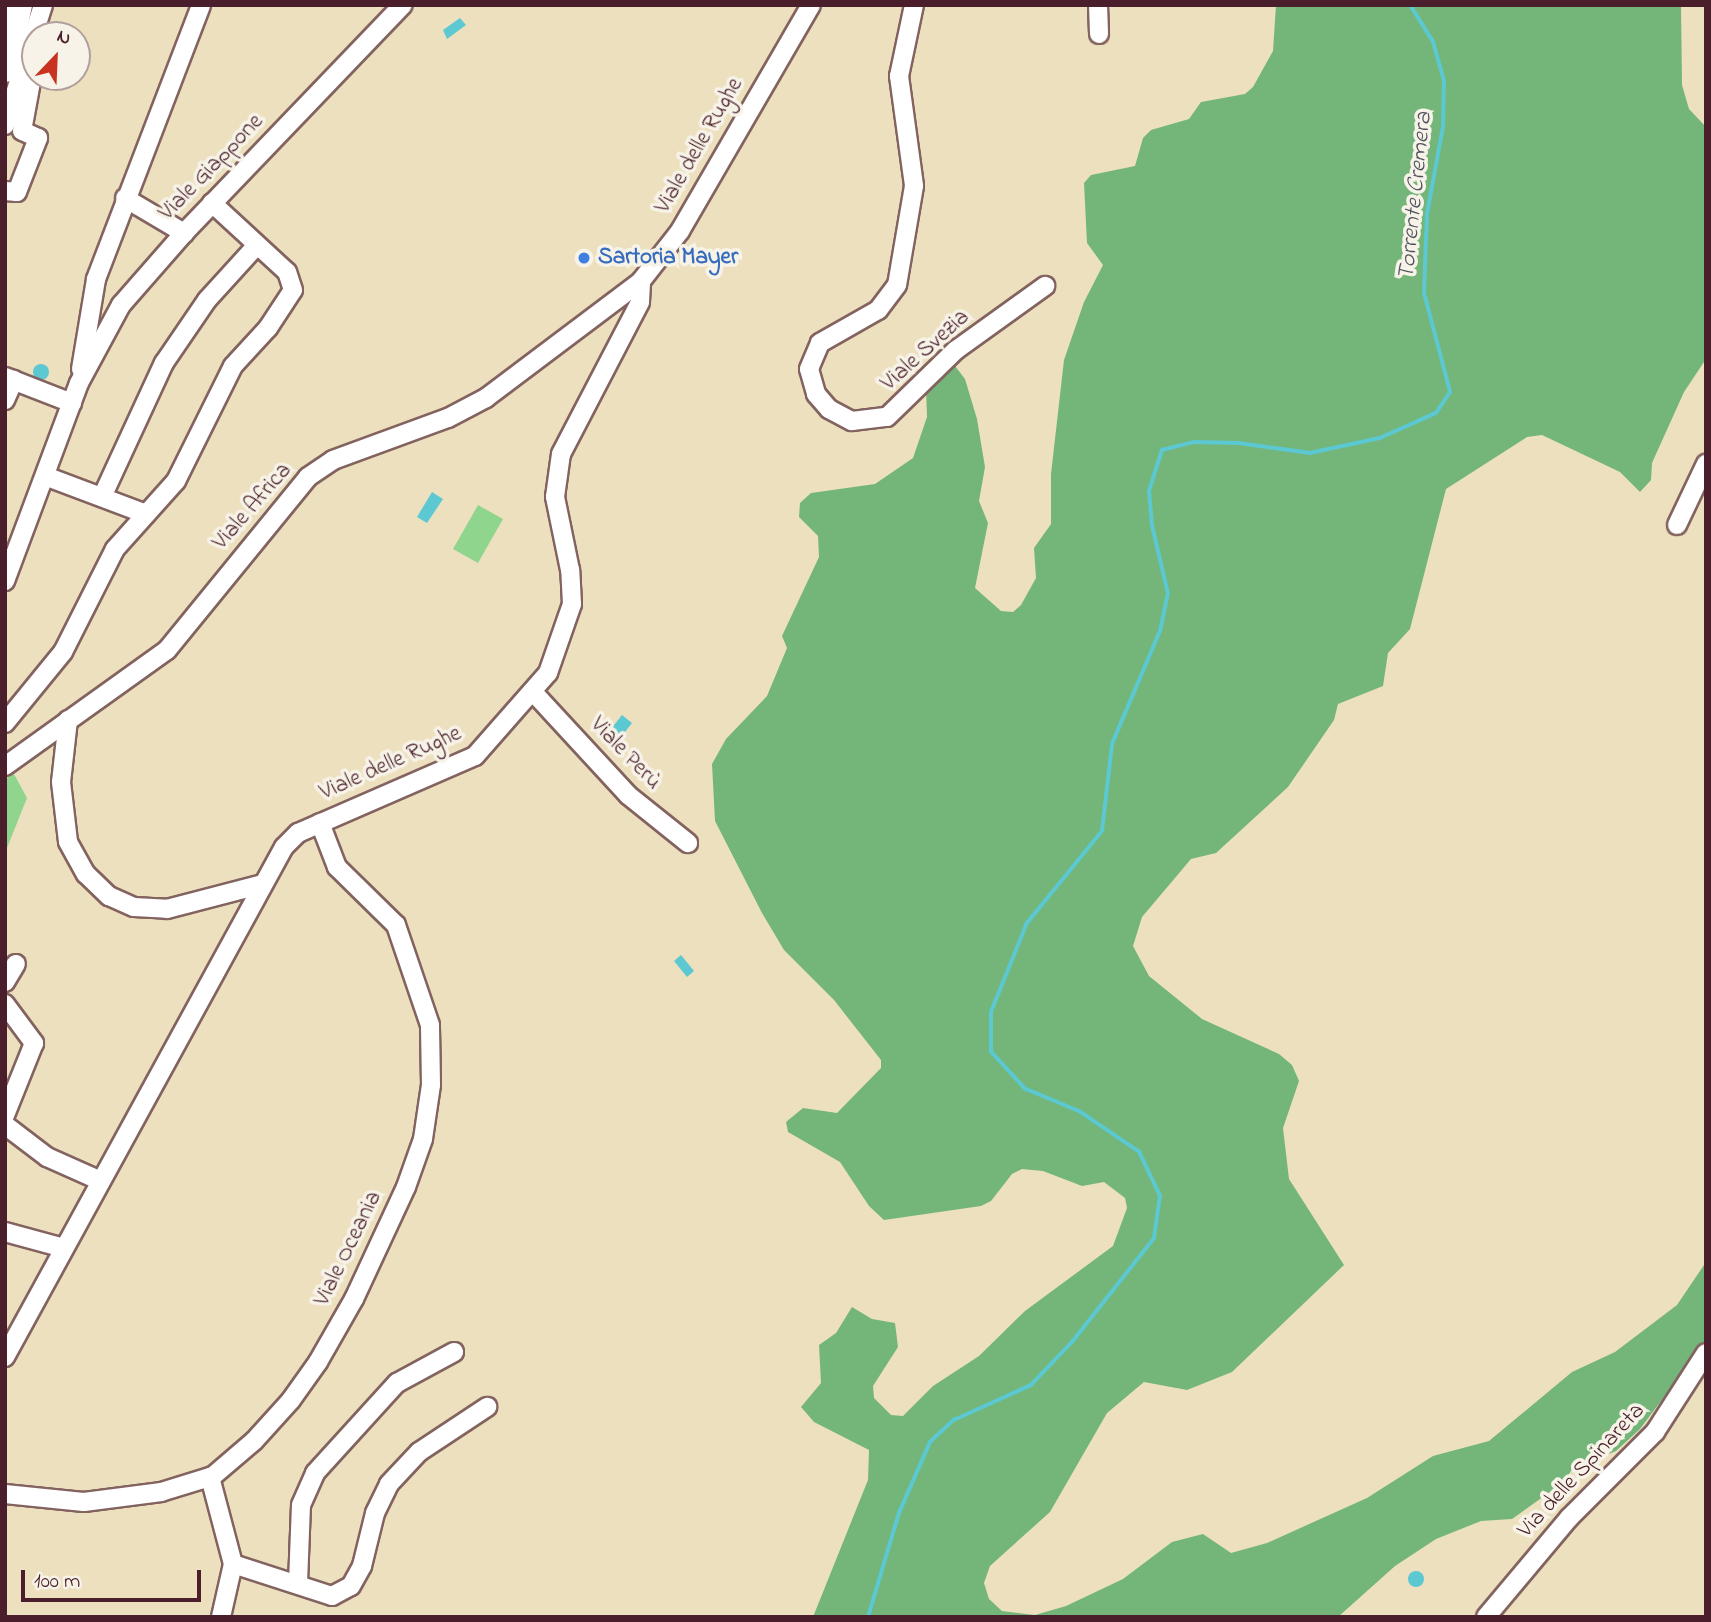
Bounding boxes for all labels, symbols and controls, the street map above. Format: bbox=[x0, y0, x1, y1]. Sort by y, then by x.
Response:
north arrow bbox=[21, 21, 91, 91]
text: N bbox=[52, 23, 75, 53]
street label: Viale delle Rughe bbox=[650, 73, 750, 219]
street label: Viale Giappone bbox=[154, 109, 270, 227]
water label: Torrente Cremera bbox=[1393, 111, 1439, 281]
place label: Sartoria Mayer bbox=[598, 244, 738, 272]
marker: Sartoria Mayer bbox=[576, 250, 592, 266]
street label: Viale Svezia bbox=[876, 304, 976, 398]
street label: Viale Africa bbox=[208, 458, 298, 556]
street label: Viale Perù bbox=[584, 712, 666, 796]
street label: Viale delle Rughe bbox=[316, 720, 466, 808]
street label: Viale Oceania bbox=[309, 1187, 389, 1311]
street label: Via delle Spinareta bbox=[1513, 1398, 1651, 1544]
scale bar bbox=[24, 1556, 205, 1600]
text: 100 m bbox=[34, 1567, 80, 1597]

